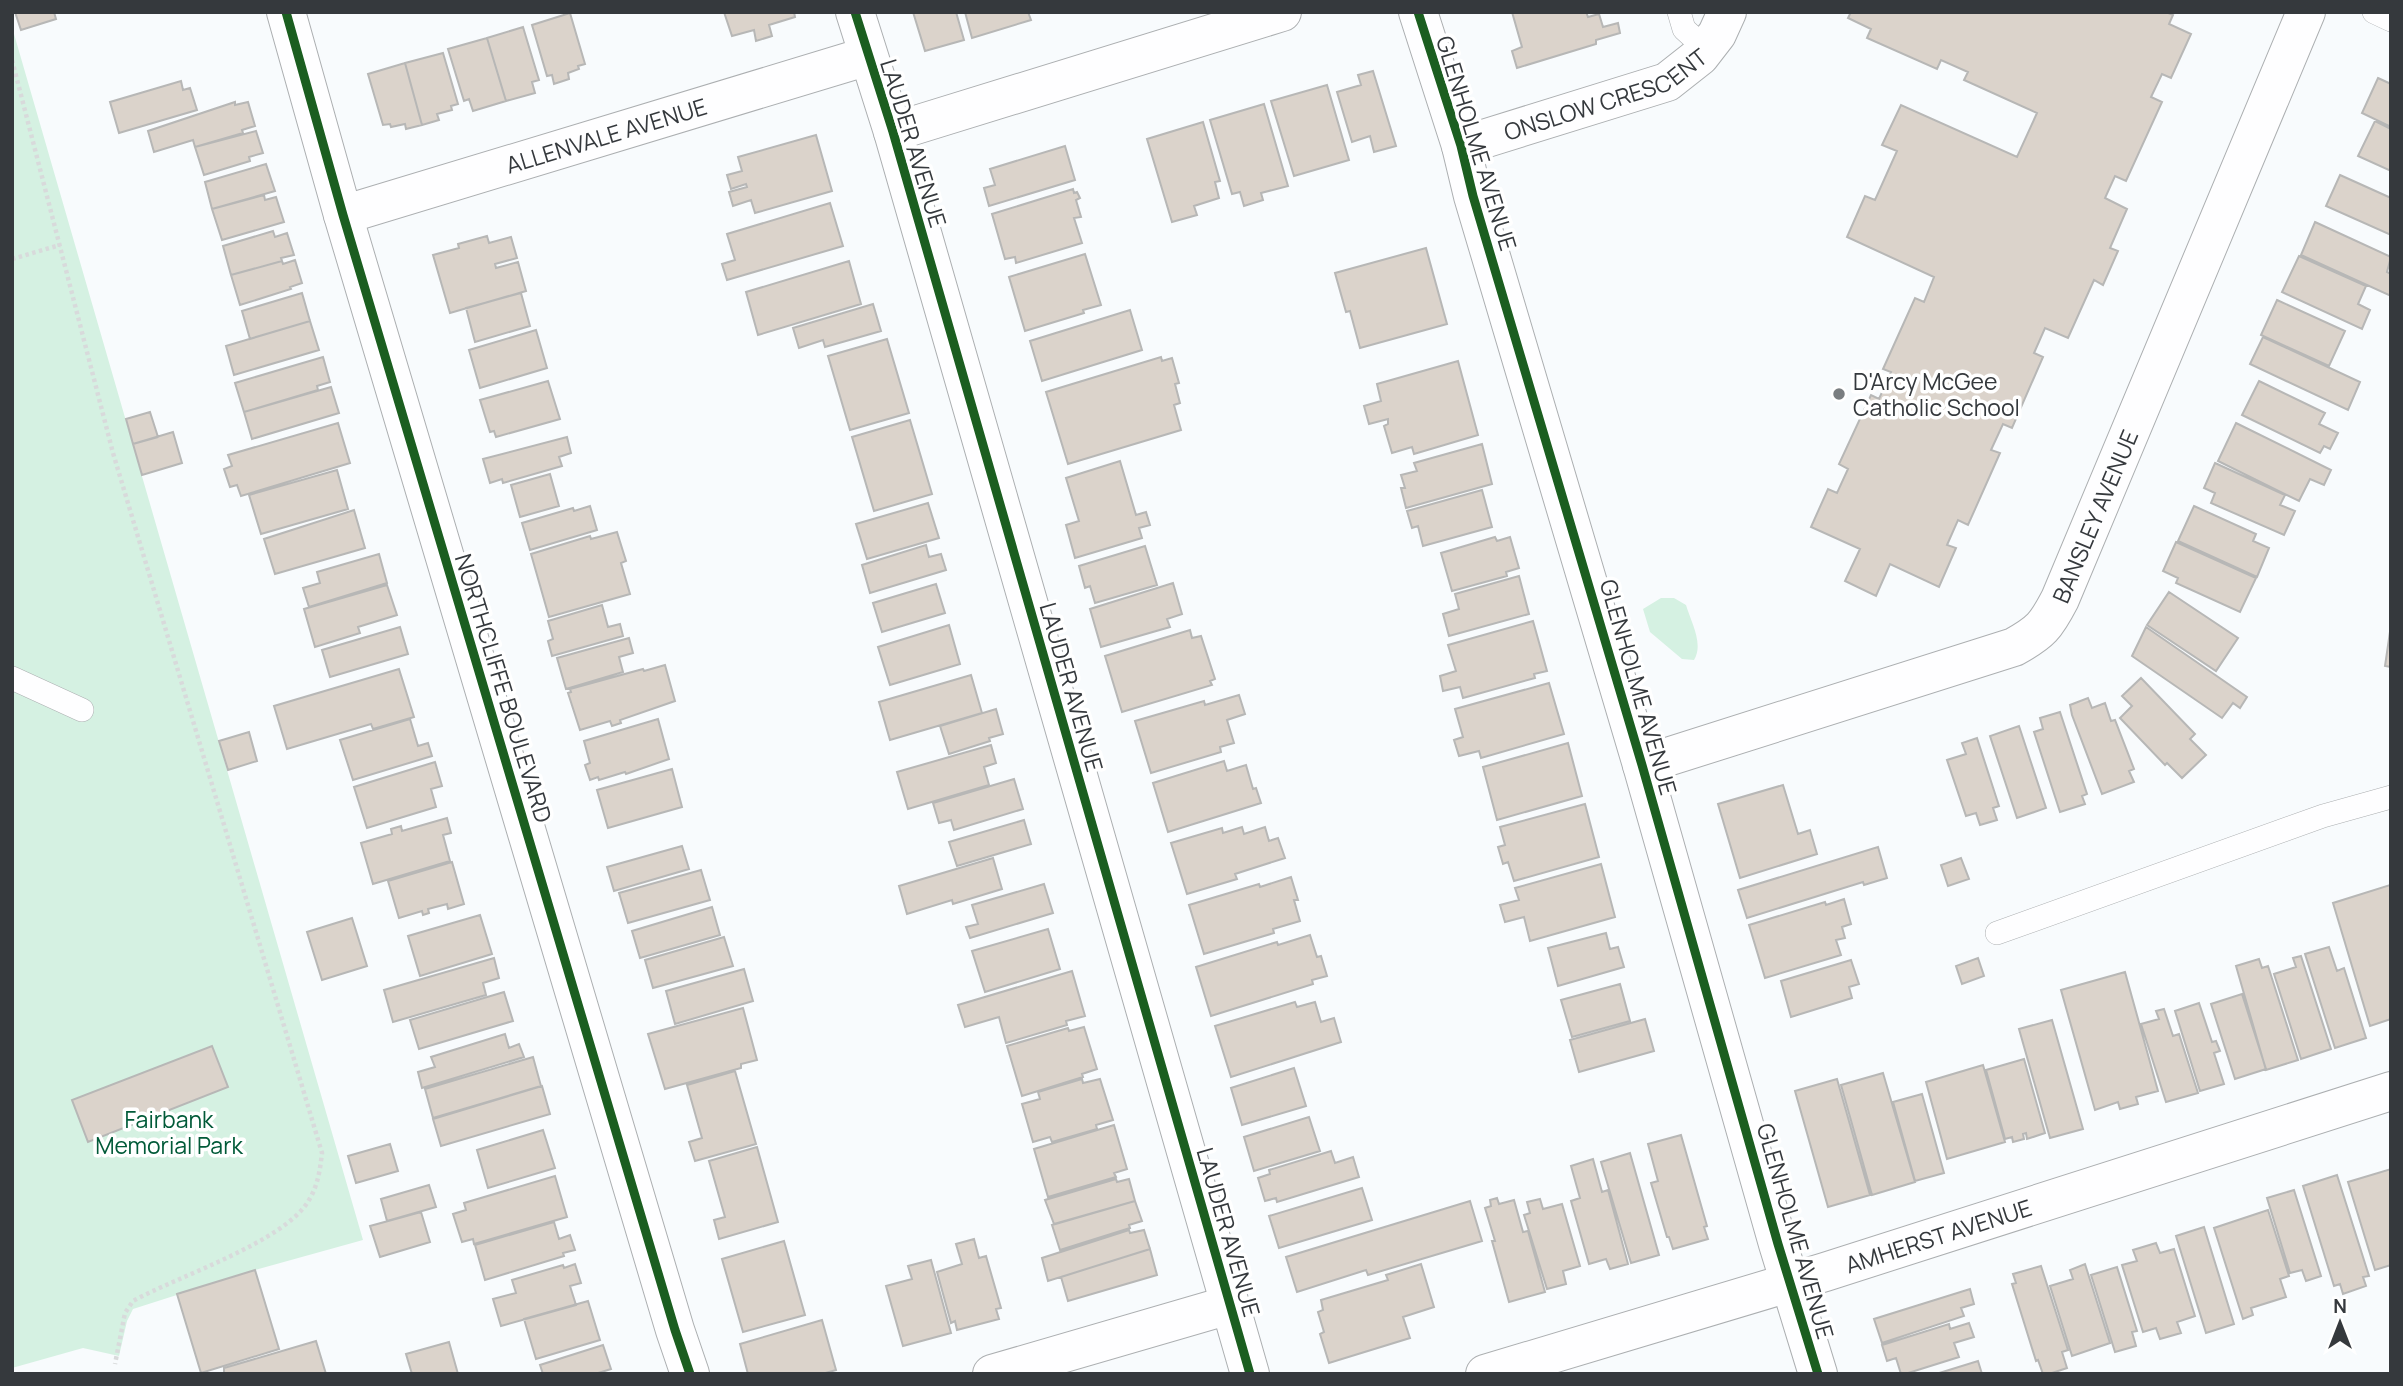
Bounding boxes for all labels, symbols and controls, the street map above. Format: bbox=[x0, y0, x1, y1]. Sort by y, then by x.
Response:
street label: GLENHOLME AVENUE bbox=[1429, 32, 1525, 254]
street label: ONSLOW CRESCENT bbox=[1500, 40, 1714, 148]
street label: LAUDER AVENUE bbox=[873, 55, 955, 231]
street label: ALLENVALE AVENUE bbox=[502, 90, 711, 181]
place label: D'Arcy McGee Catholic School bbox=[1853, 365, 2020, 423]
marker: D'Arcy McGee Catholic School bbox=[1831, 386, 1847, 402]
street label: BANSLEY AVENUE bbox=[2044, 425, 2145, 608]
street label: NORTHCLIFFE BOULEVARD bbox=[448, 550, 560, 826]
street label: GLENHOLME AVENUE bbox=[1593, 575, 1685, 799]
street label: LAUDER AVENUE bbox=[1033, 599, 1111, 775]
park label: Fairbank Memorial Park bbox=[95, 1103, 243, 1161]
street label: GLENHOLME AVENUE bbox=[1750, 1119, 1842, 1343]
street label: LAUDER AVENUE bbox=[1190, 1144, 1268, 1320]
street label: AMHERST AVENUE bbox=[1841, 1191, 2036, 1281]
north arrow bbox=[2305, 1288, 2375, 1358]
text: N bbox=[2333, 1293, 2347, 1319]

